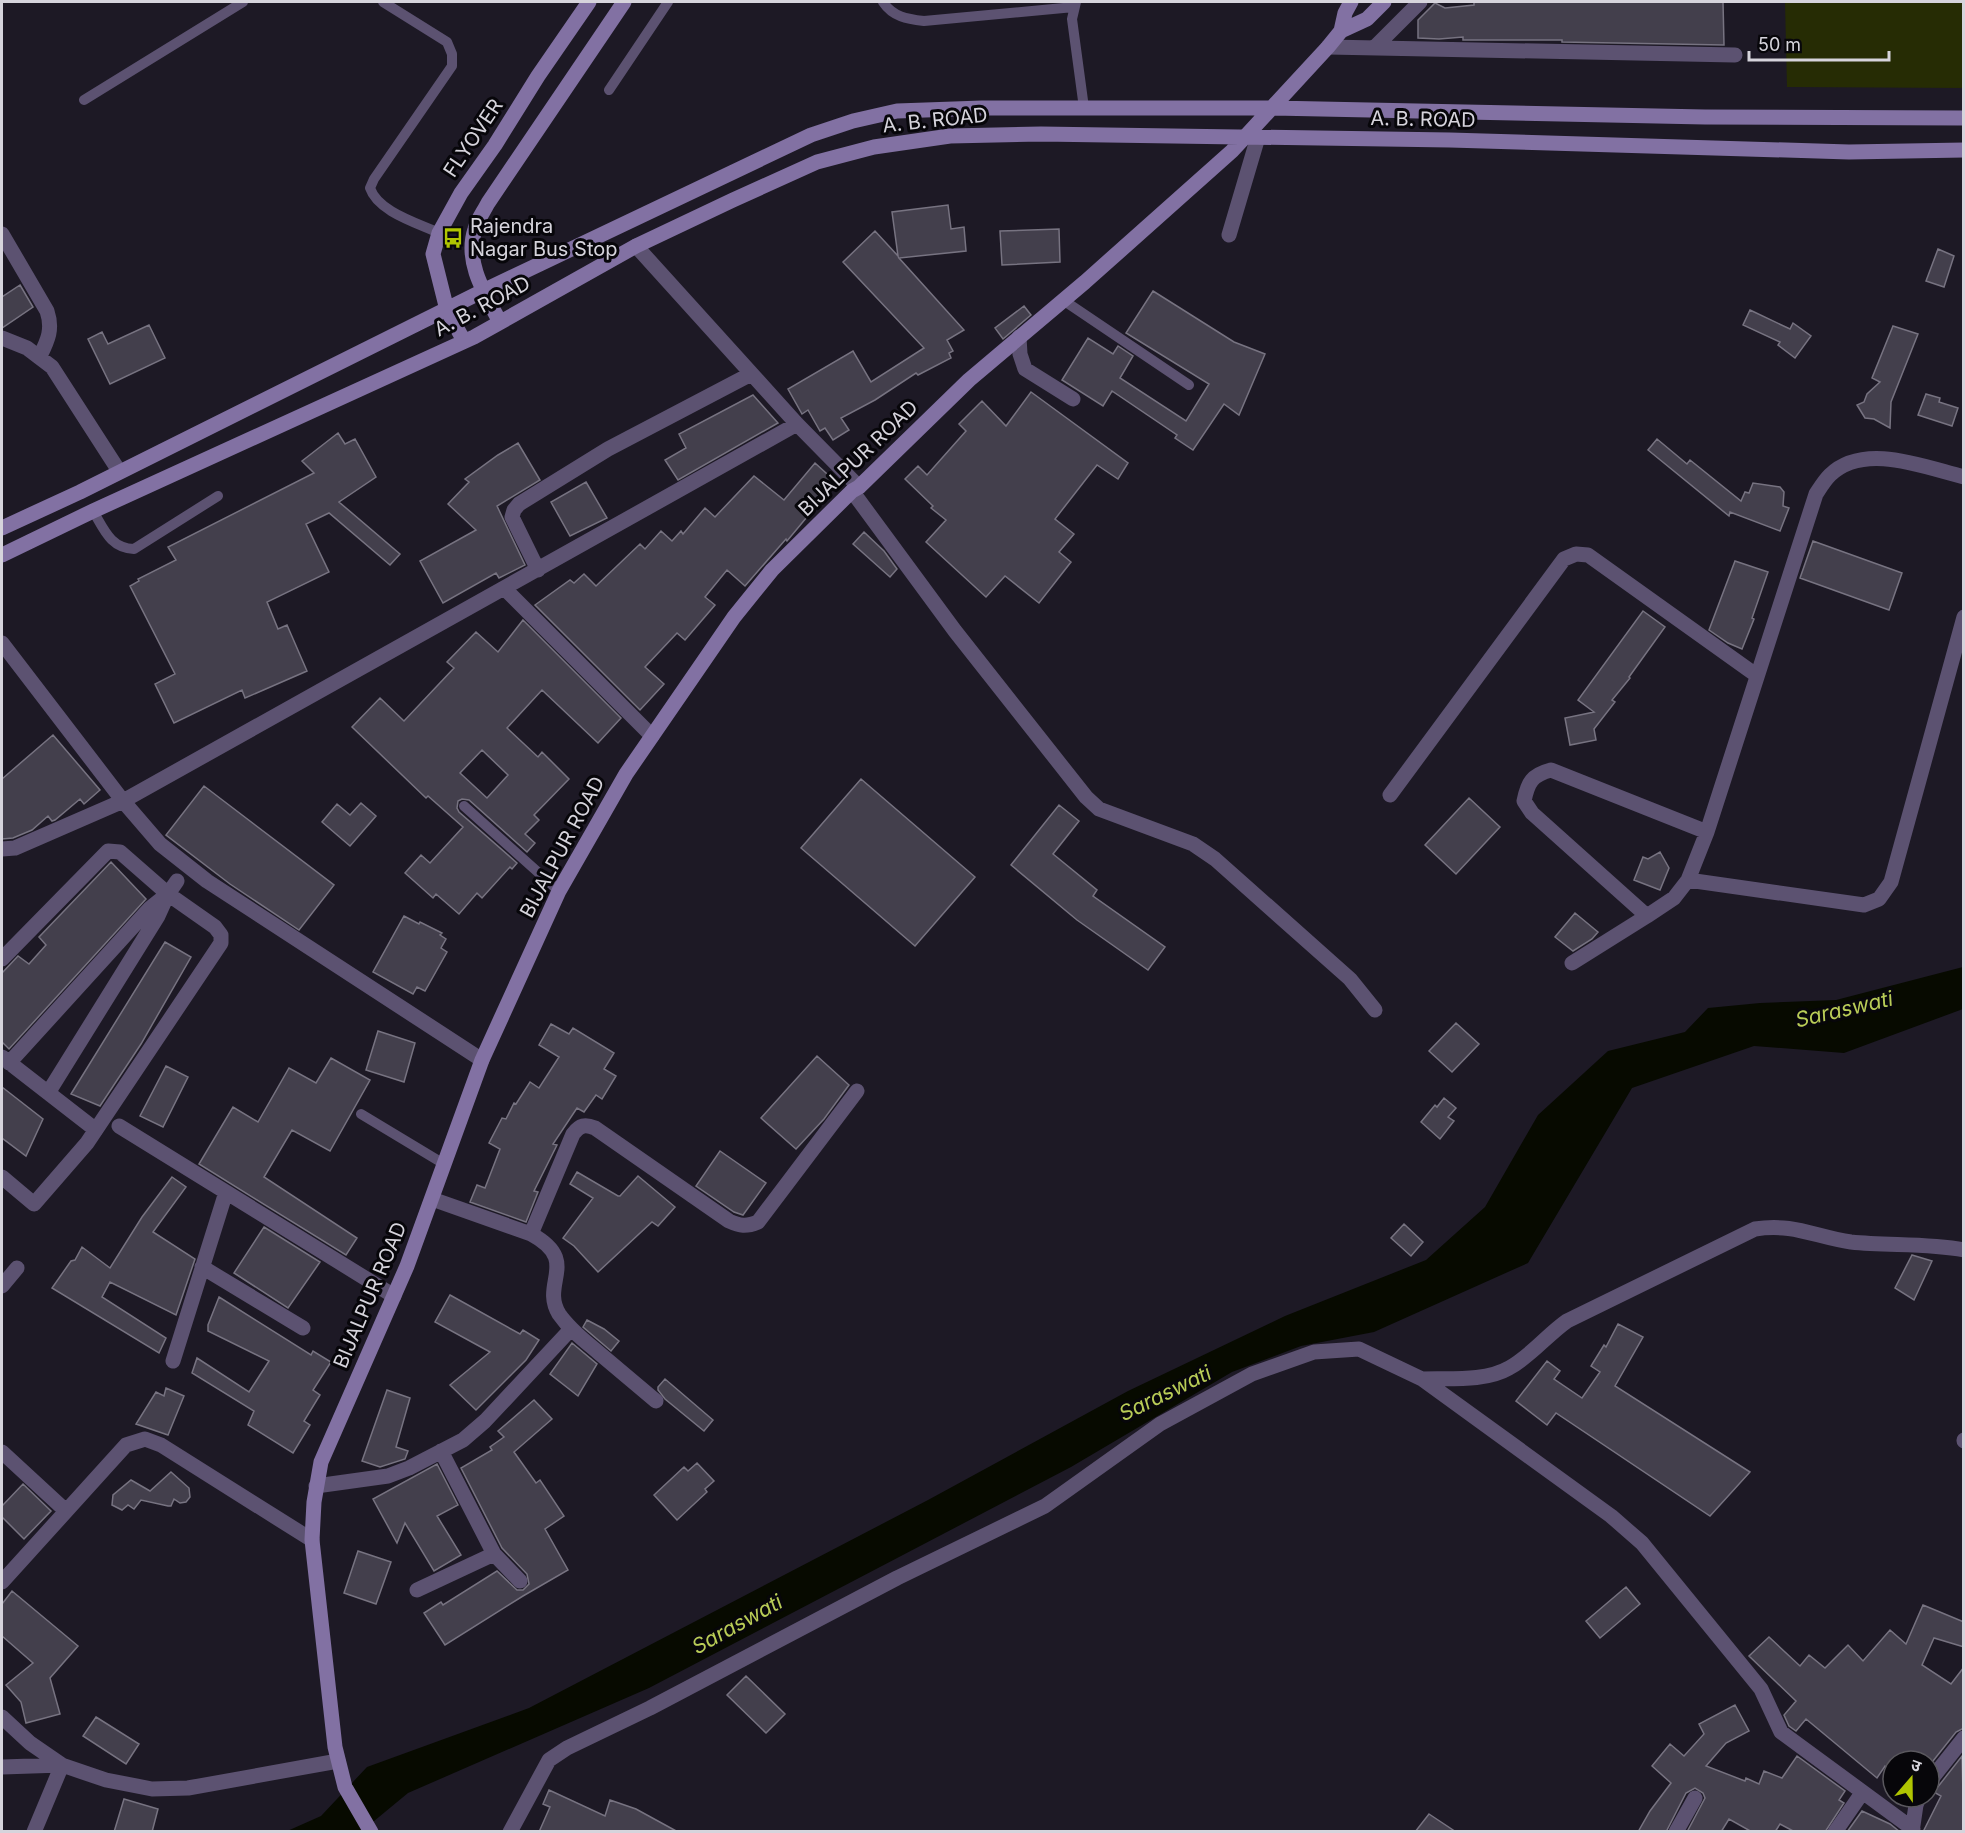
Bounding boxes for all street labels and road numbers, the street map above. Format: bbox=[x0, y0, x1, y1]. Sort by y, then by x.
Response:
street label: FLYOVER bbox=[438, 94, 508, 181]
street label: A. B. ROAD bbox=[881, 103, 989, 137]
street label: A. B. ROAD bbox=[1370, 106, 1476, 132]
street label: A. B. ROAD bbox=[430, 271, 534, 341]
street label: BIJALPUR ROAD bbox=[793, 395, 923, 521]
street label: BIJALPUR ROAD bbox=[515, 772, 609, 922]
street label: BIJALPUR ROAD bbox=[328, 1218, 412, 1372]

